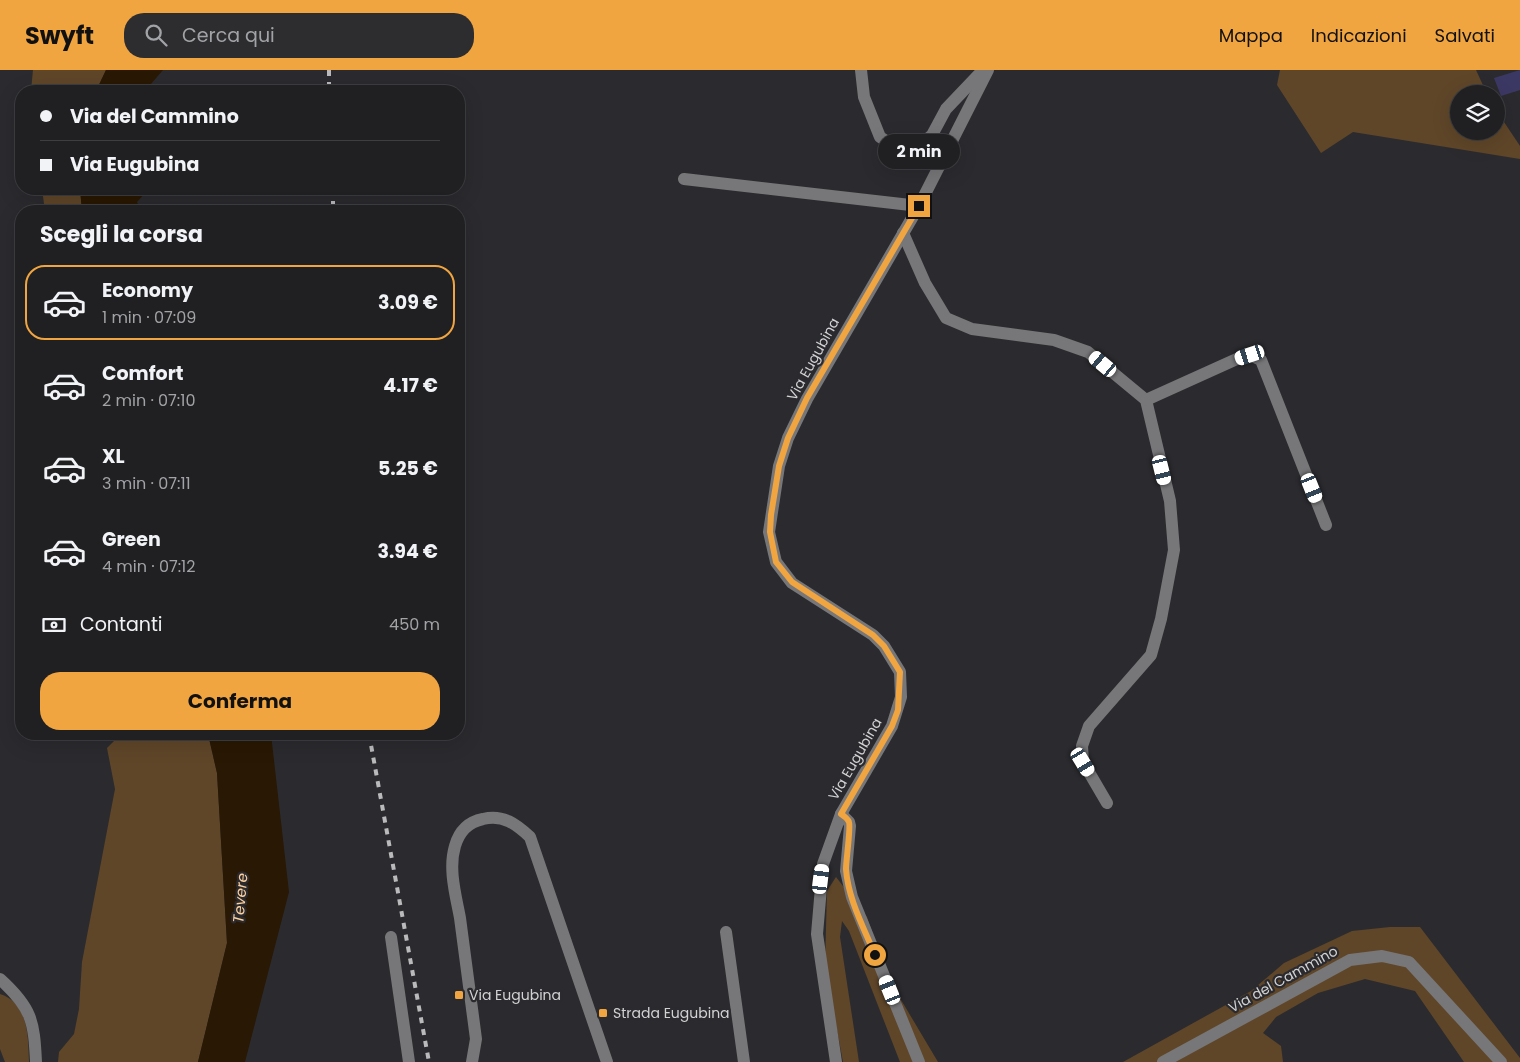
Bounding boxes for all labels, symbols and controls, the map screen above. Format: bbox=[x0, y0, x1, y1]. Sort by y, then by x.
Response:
search box bbox=[124, 13, 474, 58]
text: Swyft bbox=[25, 19, 94, 52]
icon: search bbox=[142, 21, 170, 49]
text: Cerca qui bbox=[182, 22, 275, 49]
text: Mappa bbox=[1219, 23, 1283, 48]
text: Indicazioni bbox=[1311, 23, 1407, 48]
text: Salvati bbox=[1435, 23, 1495, 48]
map controls bbox=[1450, 85, 1505, 140]
button: layers bbox=[1450, 85, 1505, 140]
text: Via del Cammino bbox=[70, 103, 239, 130]
callout: 2 min bbox=[878, 134, 960, 168]
text: 2 min bbox=[897, 140, 941, 163]
text: Via Eugubina bbox=[70, 151, 199, 178]
route end bbox=[908, 195, 930, 217]
text: Scegli la corsa bbox=[40, 219, 203, 250]
text: Economy bbox=[102, 277, 193, 304]
icon: car bbox=[42, 280, 87, 325]
text: 3.09 € bbox=[378, 289, 438, 316]
text: 1 min · 07:09 bbox=[102, 306, 196, 329]
street label: Via Eugubina bbox=[782, 314, 844, 404]
car bbox=[1233, 343, 1266, 367]
car bbox=[1086, 349, 1119, 379]
text: Comfort bbox=[102, 360, 184, 387]
icon: car bbox=[42, 363, 87, 408]
text: 4.17 € bbox=[383, 372, 438, 399]
text: 2 min · 07:10 bbox=[102, 389, 195, 412]
text: XL bbox=[102, 443, 125, 470]
icon: car bbox=[42, 446, 87, 491]
car bbox=[1151, 454, 1172, 486]
text: 5.25 € bbox=[378, 455, 438, 482]
car bbox=[1299, 471, 1324, 505]
text: 3 min · 07:11 bbox=[102, 472, 191, 495]
text: Green bbox=[102, 526, 161, 553]
icon: car bbox=[42, 529, 87, 574]
text: 3.94 € bbox=[377, 538, 438, 565]
text: 4 min · 07:12 bbox=[102, 555, 195, 578]
icon: cash bbox=[40, 611, 68, 639]
text: Contanti bbox=[80, 611, 163, 638]
text: 450 m bbox=[389, 613, 440, 636]
button: Conferma bbox=[40, 672, 440, 730]
street label: Via Eugubina bbox=[823, 714, 887, 804]
car bbox=[1068, 745, 1097, 779]
car bbox=[811, 863, 830, 895]
water label: Tevere bbox=[227, 872, 253, 924]
street label: Via del Cammino bbox=[1225, 941, 1341, 1017]
route start bbox=[864, 944, 886, 966]
car bbox=[877, 973, 902, 1007]
place label: Via Eugubina bbox=[469, 985, 561, 1005]
marker: Via Eugubina bbox=[453, 989, 465, 1001]
place label: Strada Eugubina bbox=[613, 1003, 730, 1023]
marker: Strada Eugubina bbox=[597, 1007, 609, 1019]

